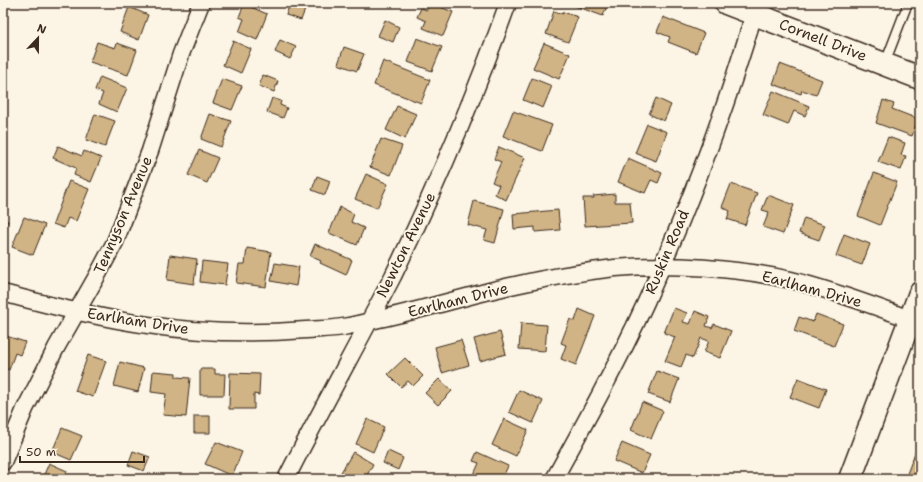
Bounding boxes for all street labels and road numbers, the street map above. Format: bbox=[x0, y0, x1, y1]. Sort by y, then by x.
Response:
street label: Cornell Drive bbox=[776, 14, 870, 66]
street label: Tennyson Avenue bbox=[89, 153, 157, 277]
street label: Newton Avenue bbox=[372, 189, 440, 301]
street label: Ruskin Road bbox=[640, 206, 694, 297]
street label: Earlham Drive bbox=[760, 266, 864, 312]
street label: Earlham Drive bbox=[406, 278, 510, 322]
street label: Earlham Drive bbox=[86, 303, 190, 339]

